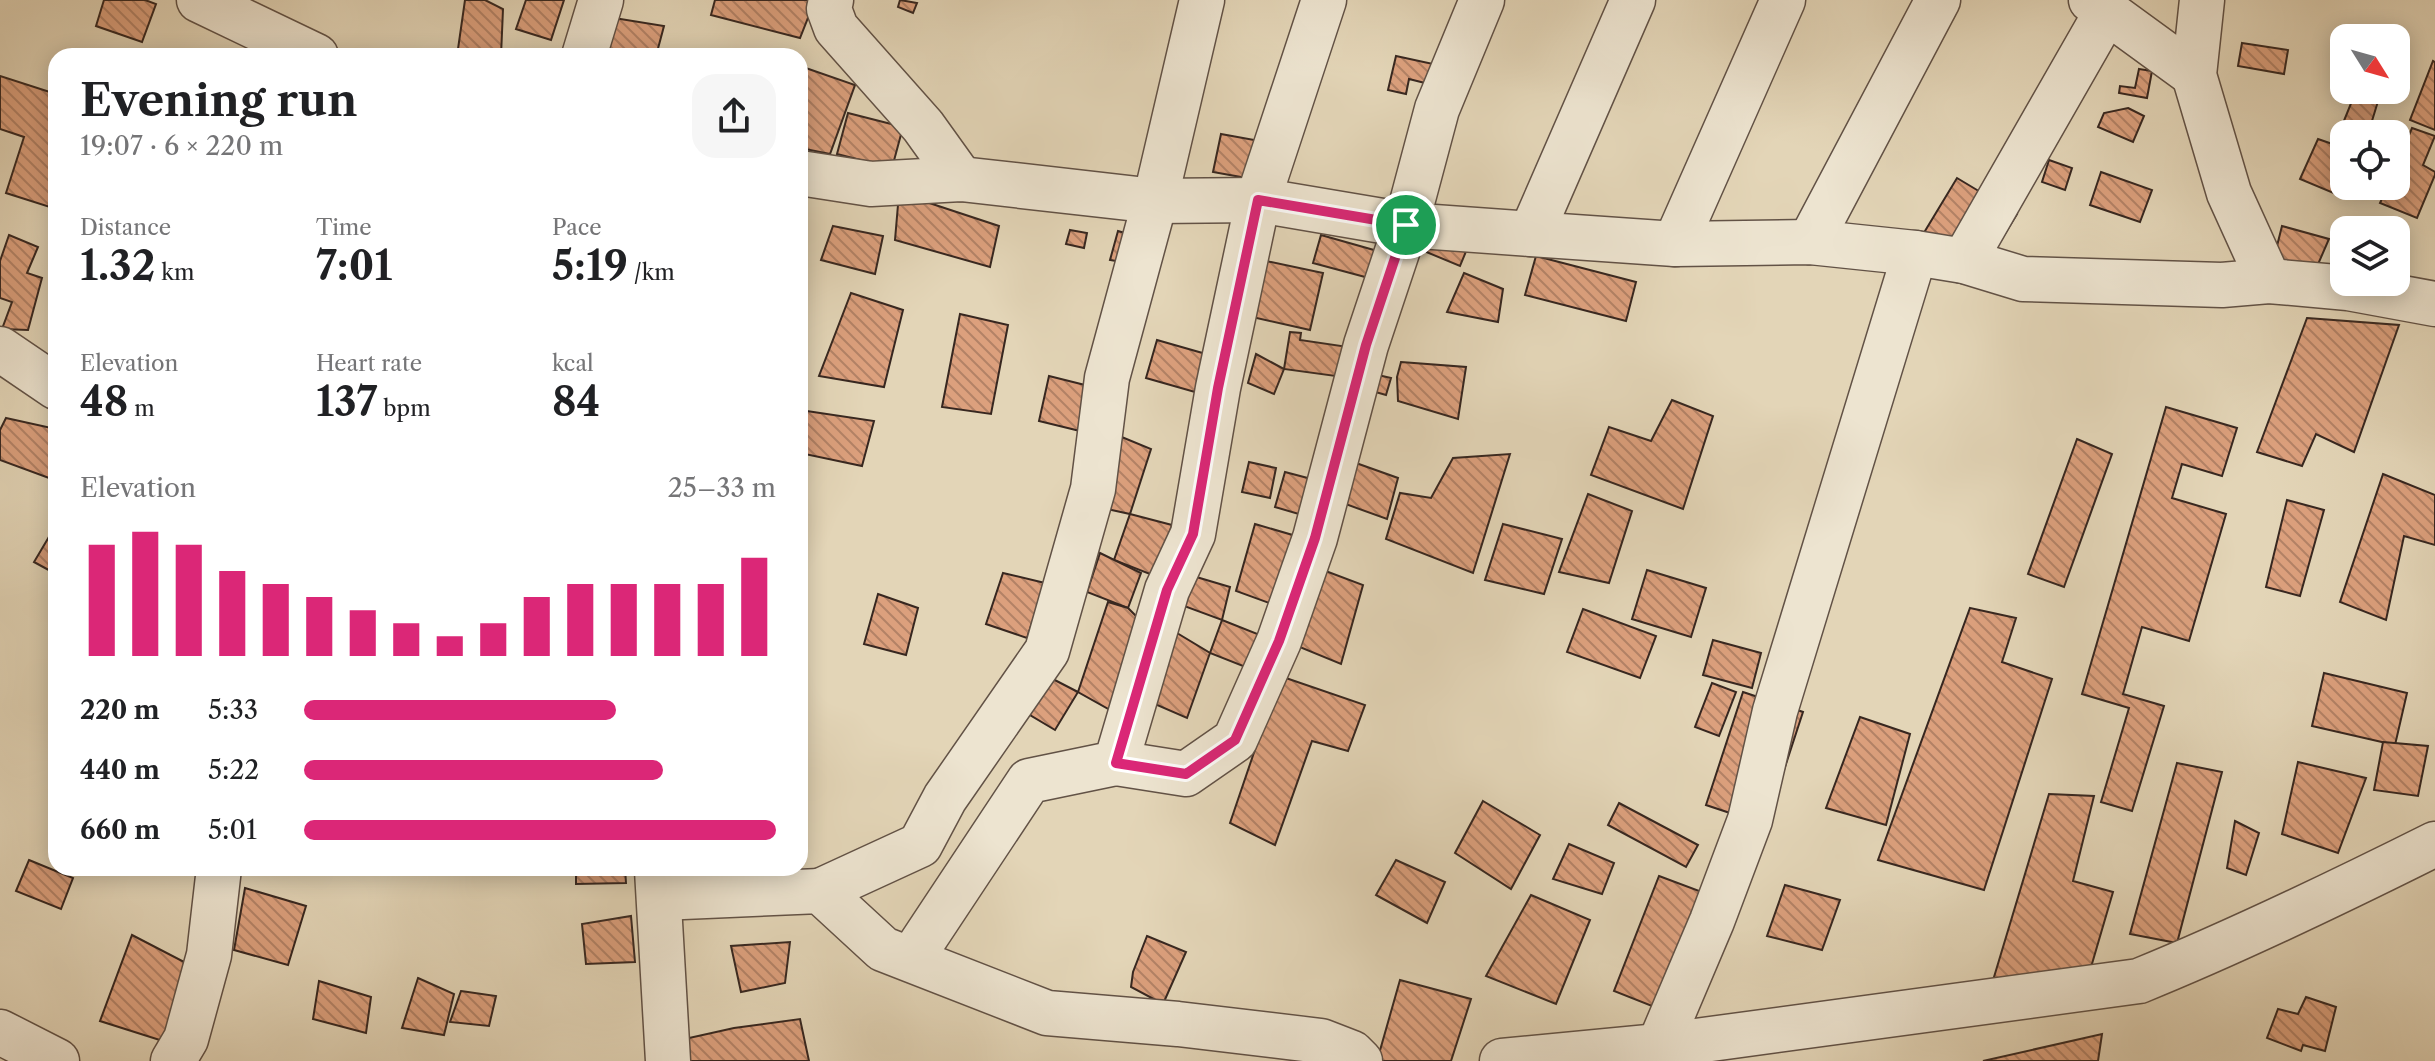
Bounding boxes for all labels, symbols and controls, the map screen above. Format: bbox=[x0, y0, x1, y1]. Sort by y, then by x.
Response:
north arrow bbox=[2330, 24, 2410, 104]
map controls bbox=[2330, 24, 2410, 296]
text: Evening run bbox=[80, 73, 357, 127]
button: share bbox=[692, 74, 776, 158]
button: locate bbox=[2330, 120, 2410, 200]
text: 19:07 · 6 × 220 m bbox=[80, 130, 283, 162]
pin bbox=[1372, 191, 1440, 259]
icon: arrive bbox=[1384, 203, 1428, 247]
text: Distance bbox=[80, 214, 171, 241]
text: Time bbox=[316, 214, 372, 241]
text: Pace bbox=[552, 214, 602, 241]
button: layers bbox=[2330, 216, 2410, 296]
text: 1.32 bbox=[80, 241, 155, 290]
text: 7:01 bbox=[316, 241, 392, 290]
text: 5:19 bbox=[552, 241, 628, 290]
text: km bbox=[155, 259, 194, 286]
text: /km bbox=[628, 259, 675, 286]
text: Elevation bbox=[80, 350, 178, 377]
text: Heart rate bbox=[316, 350, 422, 377]
text: kcal bbox=[552, 350, 594, 377]
text: 48 bbox=[80, 377, 128, 426]
text: 137 bbox=[316, 377, 377, 426]
text: 84 bbox=[552, 377, 600, 426]
text: m bbox=[128, 395, 155, 422]
text: bpm bbox=[377, 395, 431, 422]
text: Elevation bbox=[80, 472, 196, 504]
text: 25–33 m bbox=[668, 472, 776, 504]
text: 220 m bbox=[80, 694, 160, 726]
text: 5:33 bbox=[208, 694, 258, 726]
text: 440 m bbox=[80, 754, 160, 786]
text: 5:22 bbox=[208, 754, 259, 786]
text: 660 m bbox=[80, 814, 160, 846]
text: 5:01 bbox=[208, 814, 257, 846]

